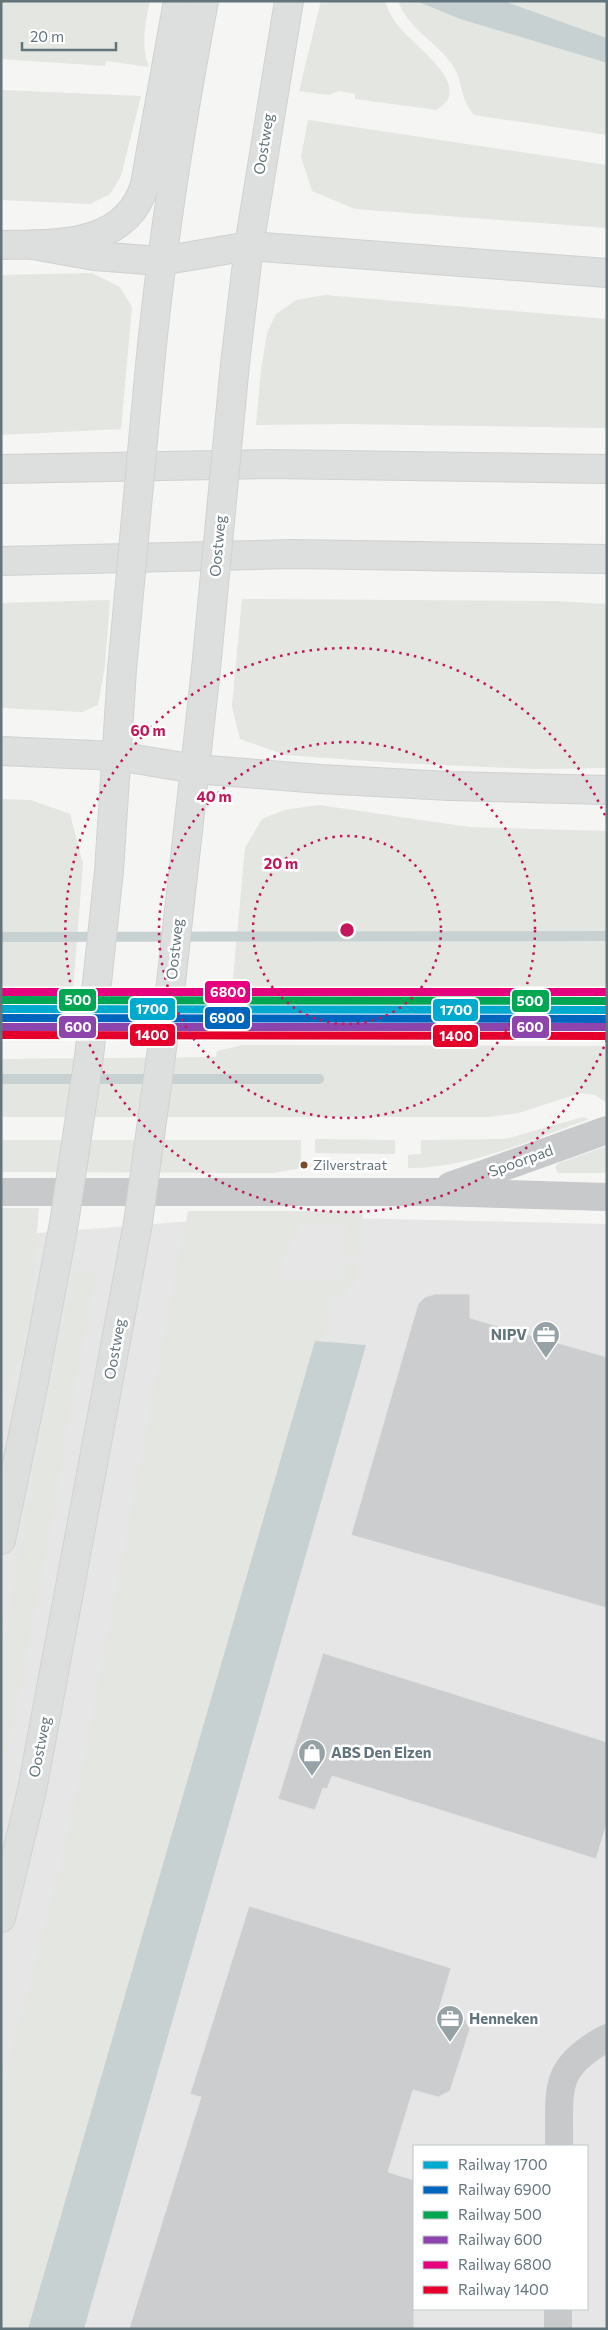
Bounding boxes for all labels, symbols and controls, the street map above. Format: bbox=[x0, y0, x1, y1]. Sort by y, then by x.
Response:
scale bar bbox=[22, 20, 116, 52]
text: 20 m bbox=[30, 27, 64, 45]
street label: Oostweg bbox=[249, 112, 277, 176]
street label: Oostweg bbox=[205, 514, 229, 577]
text: 60 m bbox=[130, 721, 166, 739]
text: 40 m bbox=[196, 787, 232, 805]
text: 20 m bbox=[264, 854, 298, 872]
street label: Oostweg bbox=[162, 917, 186, 981]
centre of rings bbox=[338, 921, 356, 939]
line badge: 6800 bbox=[204, 980, 251, 1004]
text: 6800 bbox=[210, 983, 246, 1000]
line badge: 500 bbox=[58, 988, 97, 1012]
line badge: 500 bbox=[511, 989, 550, 1013]
text: 500 bbox=[65, 991, 91, 1008]
text: 500 bbox=[517, 992, 543, 1009]
line badge: 1700 bbox=[129, 997, 176, 1021]
line badge: 1700 bbox=[432, 998, 479, 1022]
text: 1700 bbox=[136, 1000, 168, 1017]
text: 1700 bbox=[440, 1001, 472, 1018]
line badge: 6900 bbox=[204, 1006, 251, 1030]
text: 6900 bbox=[209, 1009, 245, 1026]
line badge: 600 bbox=[58, 1015, 97, 1039]
line badge: 600 bbox=[511, 1015, 550, 1039]
text: 600 bbox=[64, 1018, 92, 1035]
text: 600 bbox=[516, 1018, 544, 1035]
line badge: 1400 bbox=[129, 1023, 176, 1047]
line badge: 1400 bbox=[432, 1024, 479, 1048]
text: 1400 bbox=[135, 1026, 169, 1043]
text: 1400 bbox=[439, 1027, 473, 1044]
street label: Spoorpad bbox=[486, 1140, 555, 1180]
place label: Zilverstraat bbox=[313, 1156, 387, 1173]
marker: Zilverstraat bbox=[299, 1160, 309, 1170]
street label: Oostweg bbox=[100, 1317, 128, 1381]
office icon: NIPV bbox=[531, 1320, 561, 1359]
place label: NIPV bbox=[491, 1325, 527, 1343]
street label: Oostweg bbox=[24, 1715, 54, 1779]
shop icon: ABS Den Elzen bbox=[297, 1738, 327, 1777]
place label: ABS Den Elzen bbox=[331, 1743, 431, 1761]
office icon: Henneken bbox=[435, 2004, 465, 2043]
place label: Henneken bbox=[469, 2009, 538, 2027]
legend bbox=[413, 2145, 588, 2310]
text: Railway 1700 bbox=[458, 2155, 548, 2173]
text: Railway 6900 bbox=[458, 2180, 551, 2198]
text: Railway 500 bbox=[458, 2205, 542, 2223]
text: Railway 600 bbox=[458, 2230, 542, 2248]
text: Railway 6800 bbox=[458, 2255, 551, 2273]
text: Railway 1400 bbox=[458, 2280, 549, 2298]

